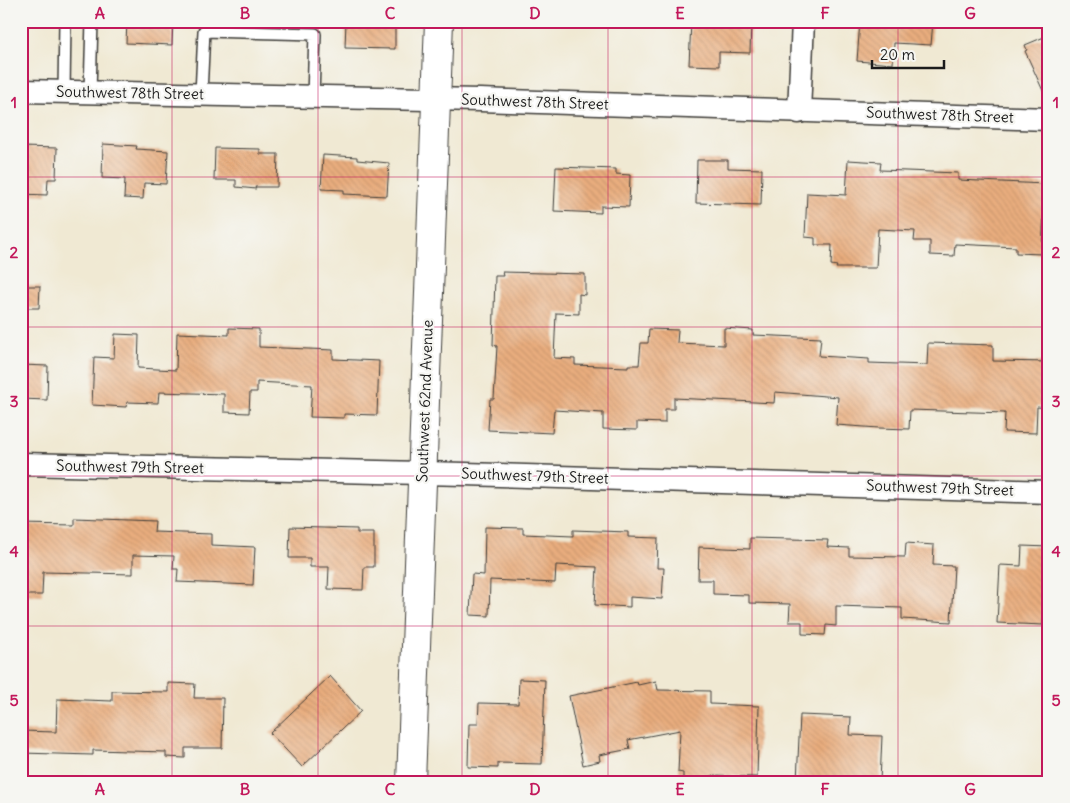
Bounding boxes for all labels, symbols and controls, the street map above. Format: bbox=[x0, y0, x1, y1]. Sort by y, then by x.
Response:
text: A bbox=[95, 3, 105, 23]
text: B bbox=[240, 3, 251, 23]
text: C bbox=[385, 3, 396, 23]
text: D bbox=[529, 3, 541, 23]
text: E bbox=[675, 3, 685, 23]
text: F bbox=[820, 3, 830, 23]
text: G bbox=[964, 3, 976, 23]
scale bar bbox=[872, 38, 945, 70]
text: 20 m bbox=[880, 45, 915, 64]
street label: Southwest 78th Street bbox=[56, 82, 204, 103]
street label: Southwest 78th Street bbox=[461, 89, 609, 114]
text: 1 bbox=[11, 92, 17, 112]
text: 1 bbox=[1053, 92, 1059, 112]
street label: Southwest 78th Street bbox=[866, 102, 1014, 127]
text: 2 bbox=[10, 242, 19, 262]
text: 2 bbox=[1052, 242, 1061, 262]
street label: Southwest 62nd Avenue bbox=[412, 319, 437, 483]
text: 3 bbox=[9, 391, 19, 411]
text: 3 bbox=[1051, 391, 1061, 411]
street label: Southwest 79th Street bbox=[56, 456, 204, 477]
street label: Southwest 79th Street bbox=[461, 463, 609, 488]
street label: Southwest 79th Street bbox=[866, 475, 1014, 500]
text: 4 bbox=[9, 541, 19, 561]
text: 4 bbox=[1051, 541, 1061, 561]
text: 5 bbox=[9, 690, 19, 710]
text: 5 bbox=[1051, 690, 1061, 710]
text: A bbox=[95, 779, 105, 799]
text: B bbox=[240, 779, 251, 799]
text: C bbox=[385, 779, 396, 799]
text: D bbox=[529, 779, 541, 799]
text: E bbox=[675, 779, 685, 799]
text: F bbox=[820, 779, 830, 799]
text: G bbox=[964, 779, 976, 799]

